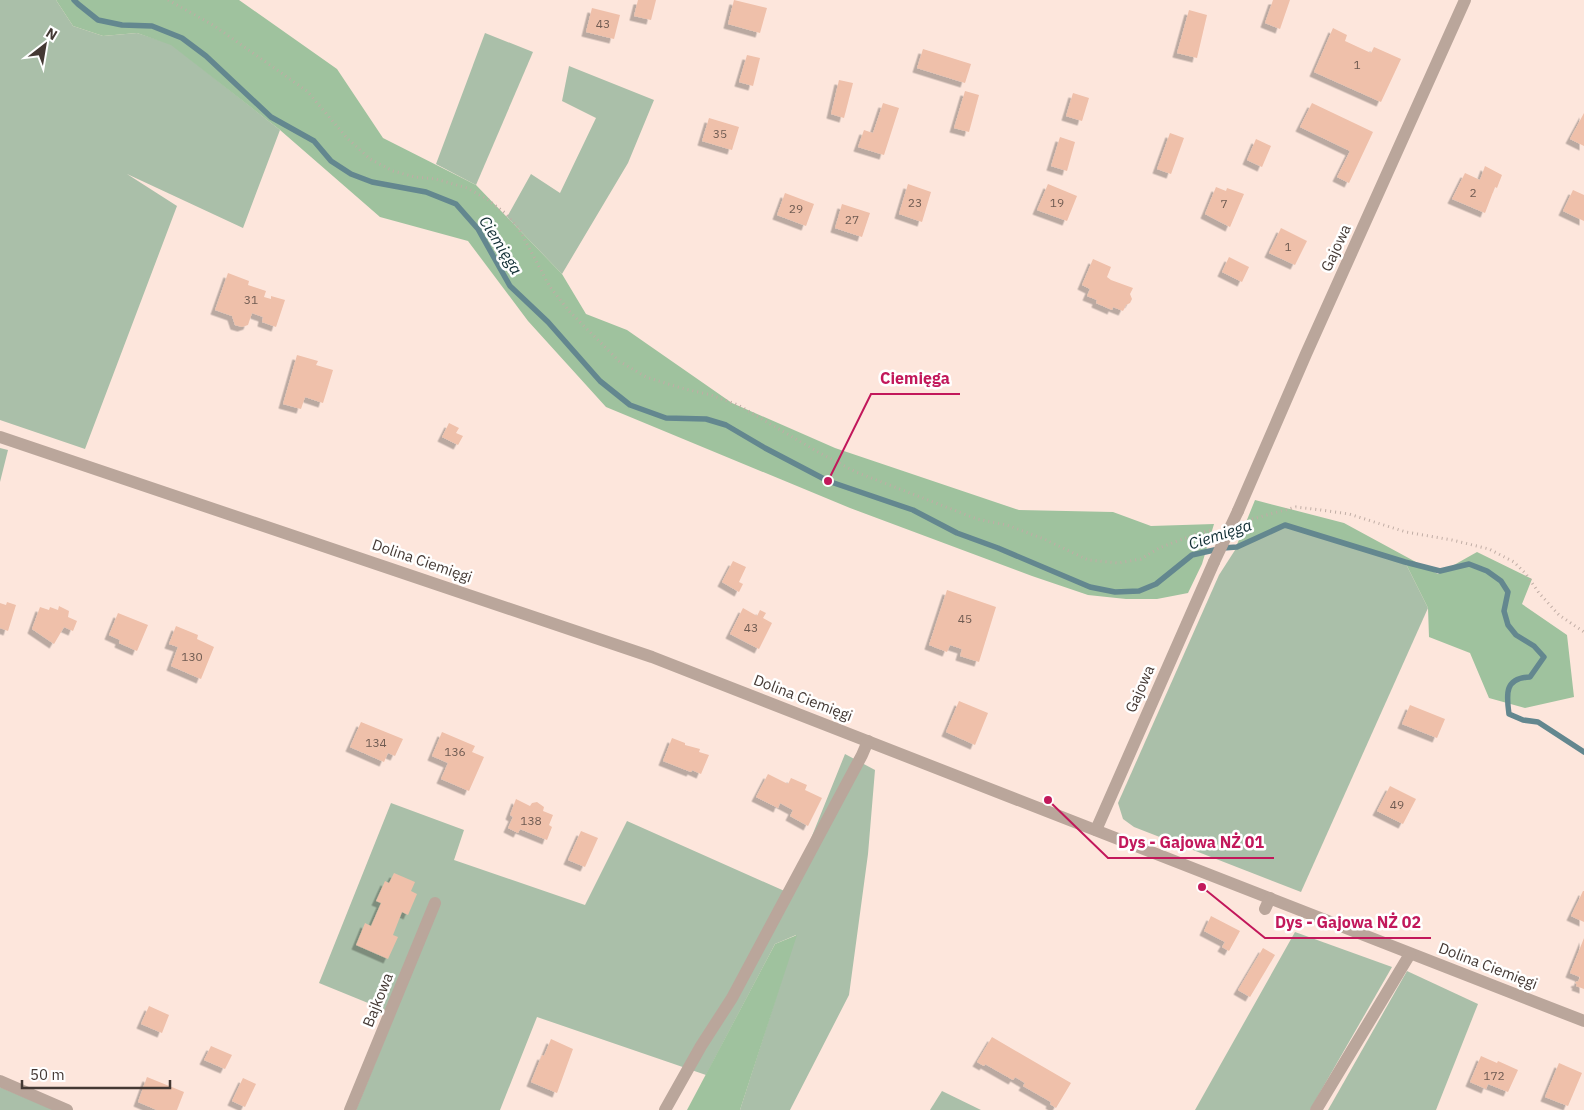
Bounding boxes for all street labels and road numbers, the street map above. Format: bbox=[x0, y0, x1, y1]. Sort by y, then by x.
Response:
street label: Gajowa bbox=[1316, 221, 1355, 274]
street label: Dolina Ciemięgi bbox=[370, 535, 475, 587]
street label: Gajowa bbox=[1121, 662, 1158, 715]
street label: Dolina Ciemięgi bbox=[751, 670, 855, 725]
street label: Dolina Ciemięgi bbox=[1436, 938, 1540, 993]
street label: Bajkowa bbox=[358, 970, 397, 1030]

